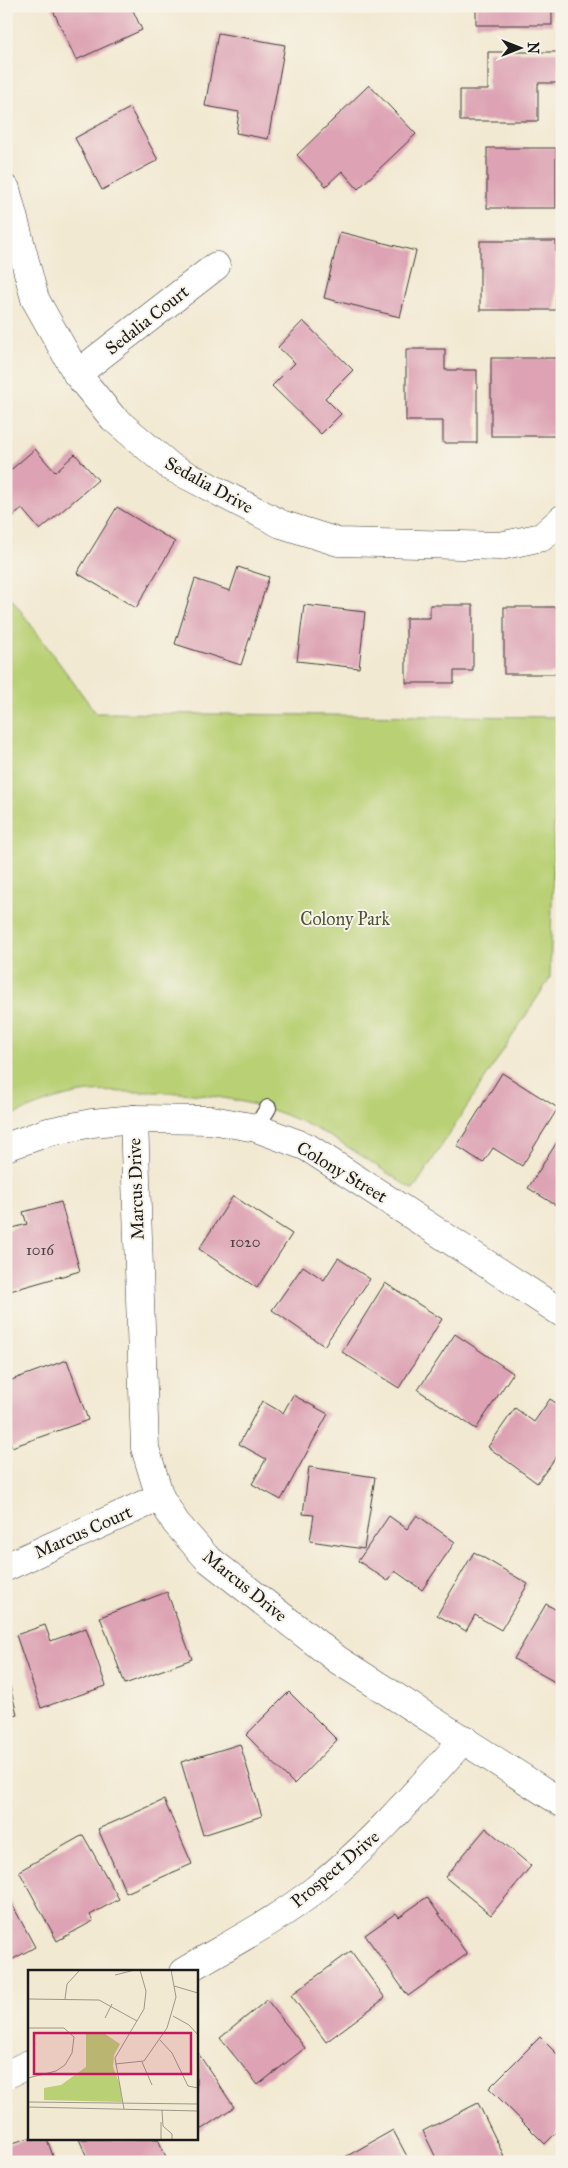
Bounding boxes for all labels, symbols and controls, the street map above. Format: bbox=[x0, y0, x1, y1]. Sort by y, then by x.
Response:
north arrow bbox=[496, 22, 546, 72]
text: N bbox=[524, 42, 541, 54]
street label: Sedalia Court bbox=[101, 280, 194, 359]
street label: Sedalia Drive bbox=[161, 452, 257, 518]
park label: Colony Park bbox=[300, 908, 390, 930]
street label: Colony Street bbox=[293, 1136, 392, 1208]
street label: Marcus Drive bbox=[123, 1138, 149, 1240]
house number: 1020 bbox=[230, 1233, 260, 1251]
house number: 1016 bbox=[26, 1241, 55, 1259]
street label: Marcus Court bbox=[31, 1500, 136, 1563]
street label: Marcus Drive bbox=[198, 1545, 292, 1627]
street label: Prospect Drive bbox=[286, 1826, 384, 1912]
inset map bbox=[28, 1970, 198, 2140]

